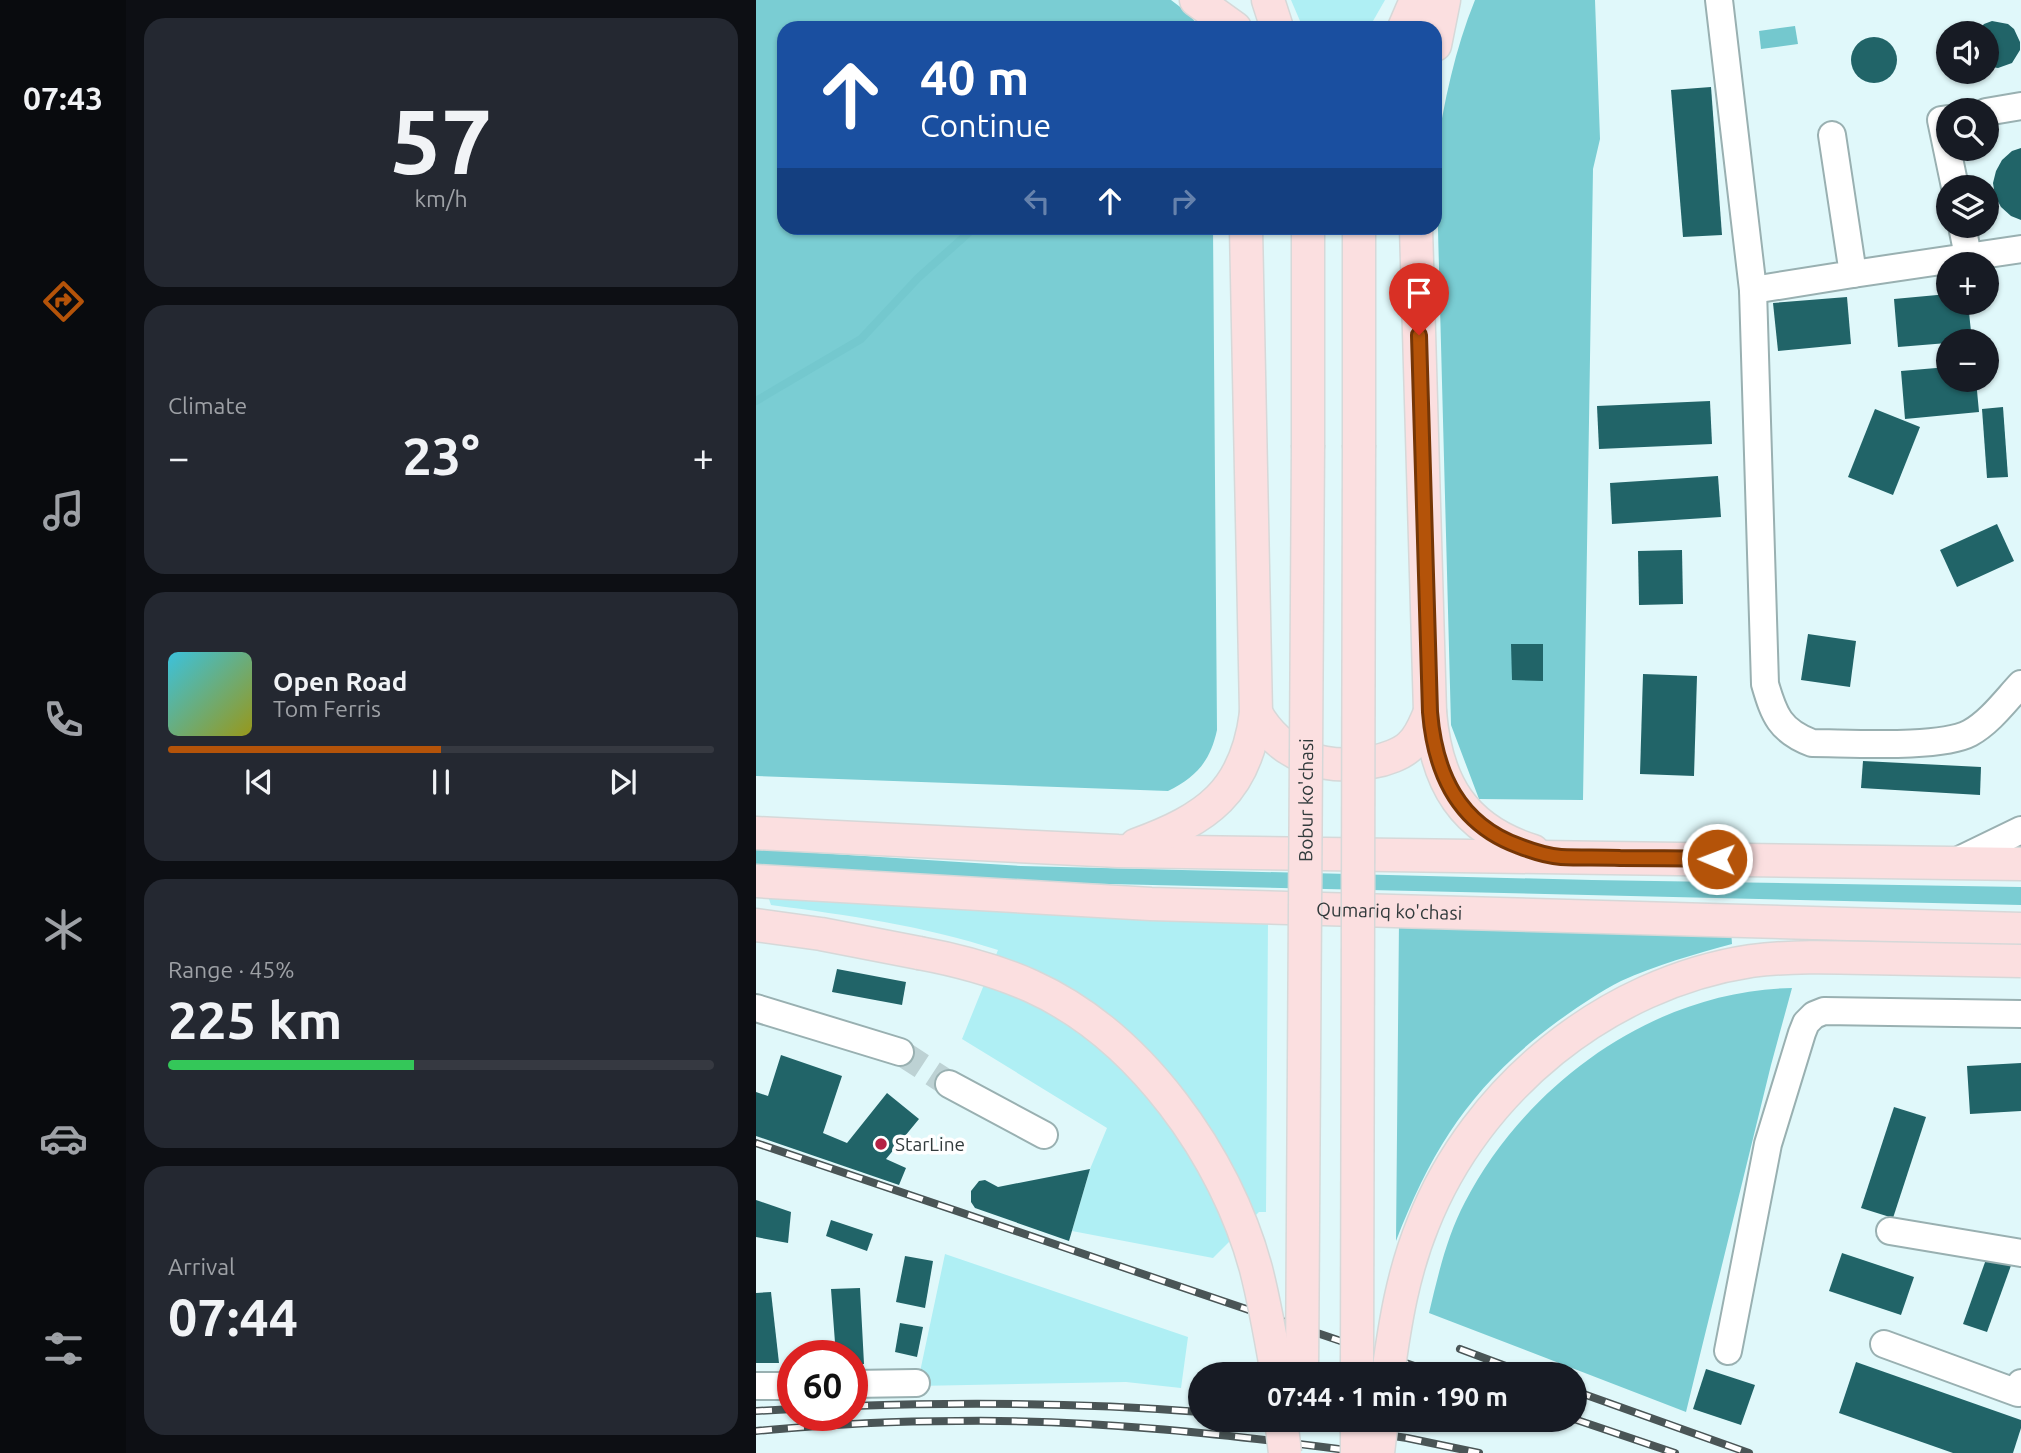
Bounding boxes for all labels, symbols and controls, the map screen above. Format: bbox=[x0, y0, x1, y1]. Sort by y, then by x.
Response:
map controls bbox=[1936, 21, 1999, 392]
button: sound bbox=[1936, 21, 1999, 84]
icon: ahead bbox=[805, 49, 896, 140]
text: 40 m bbox=[920, 49, 1029, 104]
text: 07:43 bbox=[23, 80, 103, 116]
text: 57 bbox=[390, 89, 492, 191]
button: search bbox=[1936, 98, 1999, 161]
text: Continue bbox=[920, 107, 1051, 143]
button: layers bbox=[1936, 175, 1999, 238]
icon: left bbox=[1018, 182, 1056, 220]
icon: ahead bbox=[1091, 182, 1129, 220]
icon: right bbox=[1164, 182, 1202, 220]
text: km/h bbox=[414, 186, 468, 211]
button: + bbox=[1936, 252, 1999, 315]
pin bbox=[1389, 263, 1449, 335]
icon: arrive bbox=[1400, 274, 1438, 312]
icon: directions bbox=[39, 277, 88, 326]
button: − bbox=[1936, 329, 1999, 392]
text: Climate bbox=[168, 393, 247, 418]
text: 23° bbox=[402, 427, 480, 485]
text: − bbox=[168, 436, 189, 478]
text: + bbox=[693, 436, 714, 478]
icon: music bbox=[39, 486, 88, 535]
text: Open Road bbox=[273, 667, 407, 696]
icon: phone bbox=[39, 695, 88, 744]
text: Tom Ferris bbox=[273, 696, 381, 721]
street label: Bobur ko'chasi bbox=[1294, 738, 1317, 862]
icon: previous bbox=[240, 763, 278, 801]
icon: pause bbox=[422, 763, 460, 801]
icon: next bbox=[604, 763, 642, 801]
position arrow bbox=[1680, 822, 1754, 896]
street label: Qumariq ko'chasi bbox=[1316, 898, 1463, 924]
icon: climate bbox=[39, 905, 88, 954]
text: Range · 45% bbox=[168, 957, 295, 982]
text: 225 km bbox=[168, 991, 342, 1049]
icon: car bbox=[39, 1114, 88, 1163]
place label: StarLine bbox=[895, 1133, 965, 1155]
marker: StarLine bbox=[873, 1136, 889, 1152]
text: Arrival bbox=[168, 1254, 235, 1279]
text: 07:44 bbox=[168, 1288, 298, 1346]
icon: filters bbox=[39, 1324, 88, 1373]
speed limit sign: 60 bbox=[777, 1340, 868, 1431]
text: 07:44 · 1 min · 190 m bbox=[1267, 1382, 1508, 1411]

